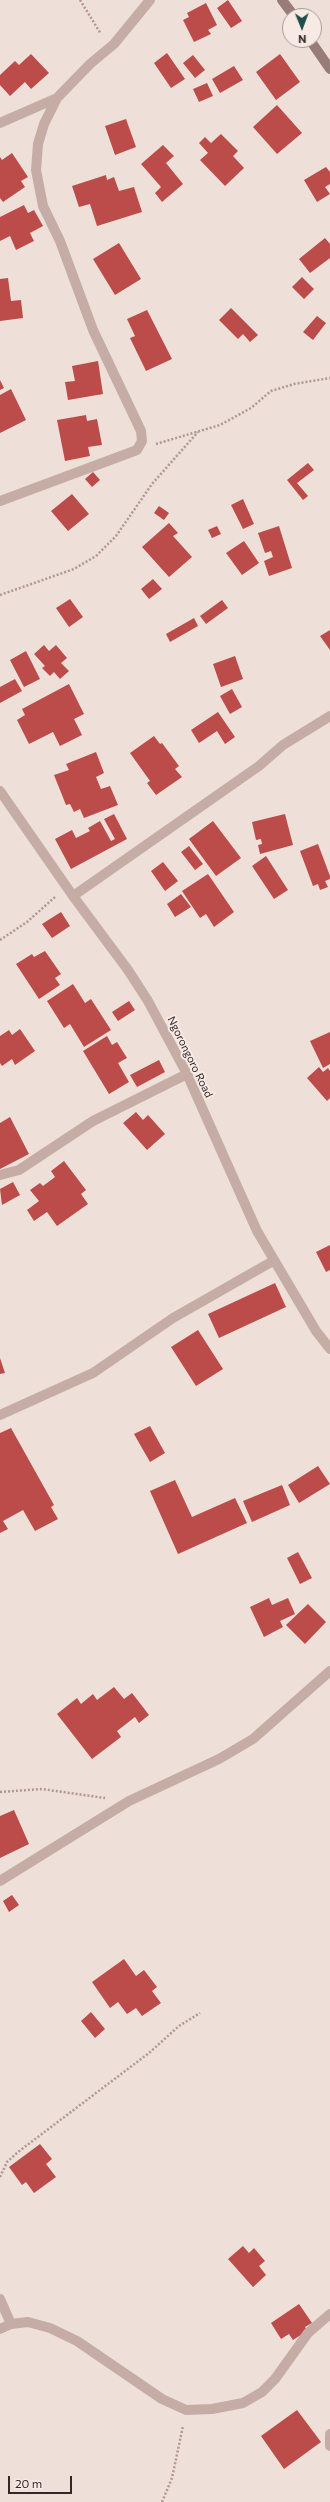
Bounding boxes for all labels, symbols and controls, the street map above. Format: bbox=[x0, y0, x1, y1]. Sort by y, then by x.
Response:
north arrow bbox=[282, 8, 322, 48]
text: N bbox=[298, 33, 306, 46]
street label: Ngorongoro Road bbox=[165, 1014, 215, 1100]
scale bar bbox=[10, 2468, 74, 2494]
text: 20 m bbox=[15, 2476, 42, 2490]

